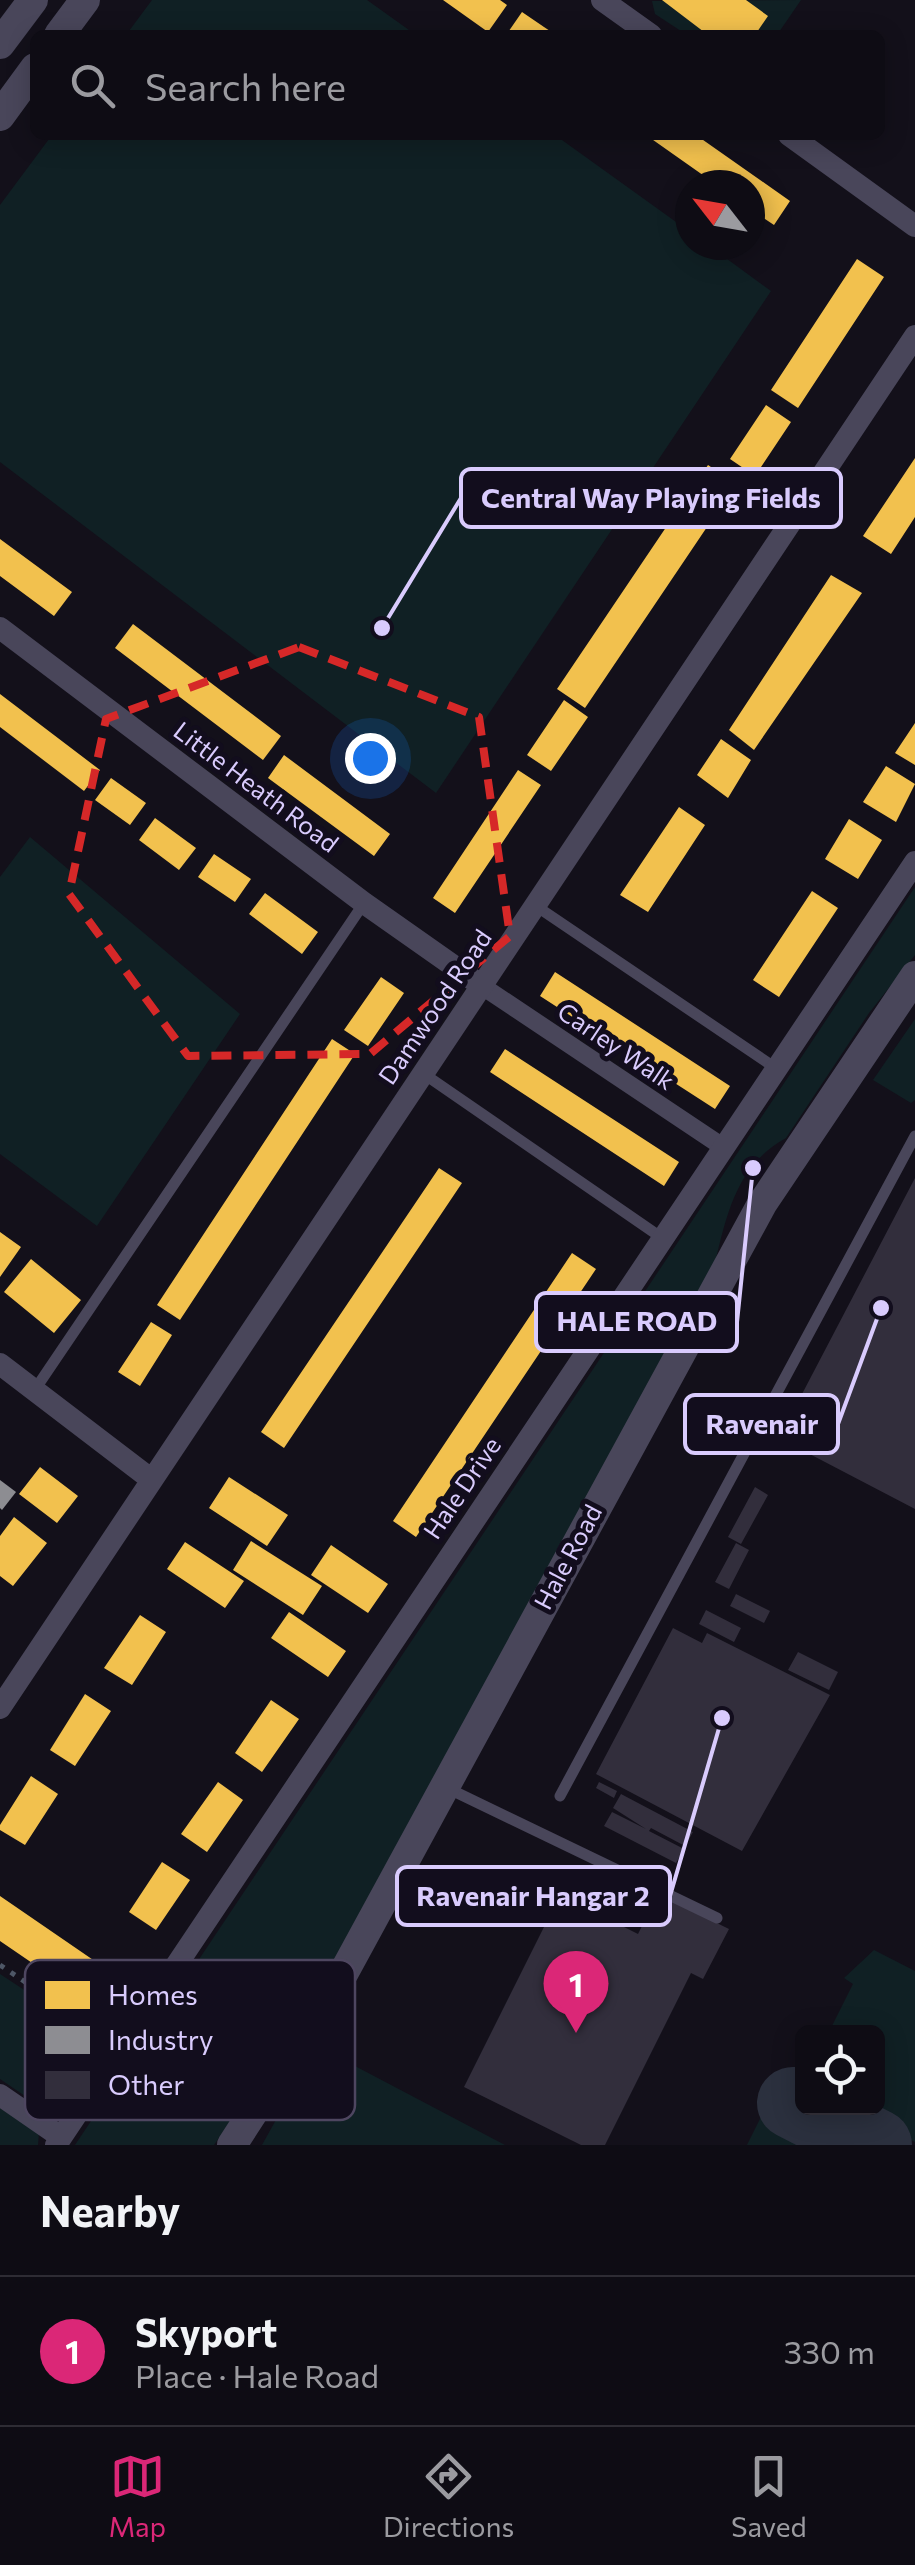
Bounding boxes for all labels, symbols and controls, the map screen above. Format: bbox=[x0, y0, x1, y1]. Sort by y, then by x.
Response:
search box bbox=[30, 30, 885, 140]
icon: search bbox=[65, 58, 120, 113]
text: Search here bbox=[145, 62, 346, 109]
north arrow bbox=[675, 170, 765, 260]
callout: Central Way Playing Fields bbox=[461, 469, 841, 527]
text: Central Way Playing Fields bbox=[481, 480, 821, 514]
street label: Little Heath Road bbox=[168, 715, 345, 858]
your location bbox=[345, 733, 396, 784]
street label: Damwood Road bbox=[371, 923, 497, 1089]
street label: Carley Walk bbox=[553, 995, 681, 1095]
callout: HALE ROAD bbox=[536, 1293, 737, 1351]
text: HALE ROAD bbox=[557, 1303, 717, 1337]
callout: Ravenair bbox=[685, 1395, 838, 1453]
text: Ravenair bbox=[705, 1406, 819, 1440]
street label: Hale Drive bbox=[416, 1431, 506, 1544]
street label: Hale Road bbox=[527, 1499, 607, 1614]
callout: Ravenair Hangar 2 bbox=[397, 1867, 670, 1925]
text: Ravenair Hangar 2 bbox=[416, 1878, 650, 1912]
pin: 1 bbox=[544, 1950, 608, 2033]
legend bbox=[25, 1960, 355, 2120]
text: Homes bbox=[108, 1977, 198, 2011]
text: Industry bbox=[108, 2022, 214, 2056]
map controls bbox=[795, 2025, 885, 2115]
button: locate bbox=[795, 2025, 885, 2115]
text: Other bbox=[108, 2067, 184, 2101]
text: Nearby bbox=[40, 2184, 180, 2236]
text: Skyport bbox=[135, 2308, 277, 2355]
text: 1 bbox=[65, 2331, 80, 2371]
text: 330 m bbox=[784, 2331, 875, 2371]
text: Place · Hale Road bbox=[135, 2355, 379, 2395]
tab: Map bbox=[108, 2449, 166, 2543]
tab: Directions bbox=[383, 2449, 514, 2543]
tab: Saved bbox=[731, 2449, 807, 2543]

